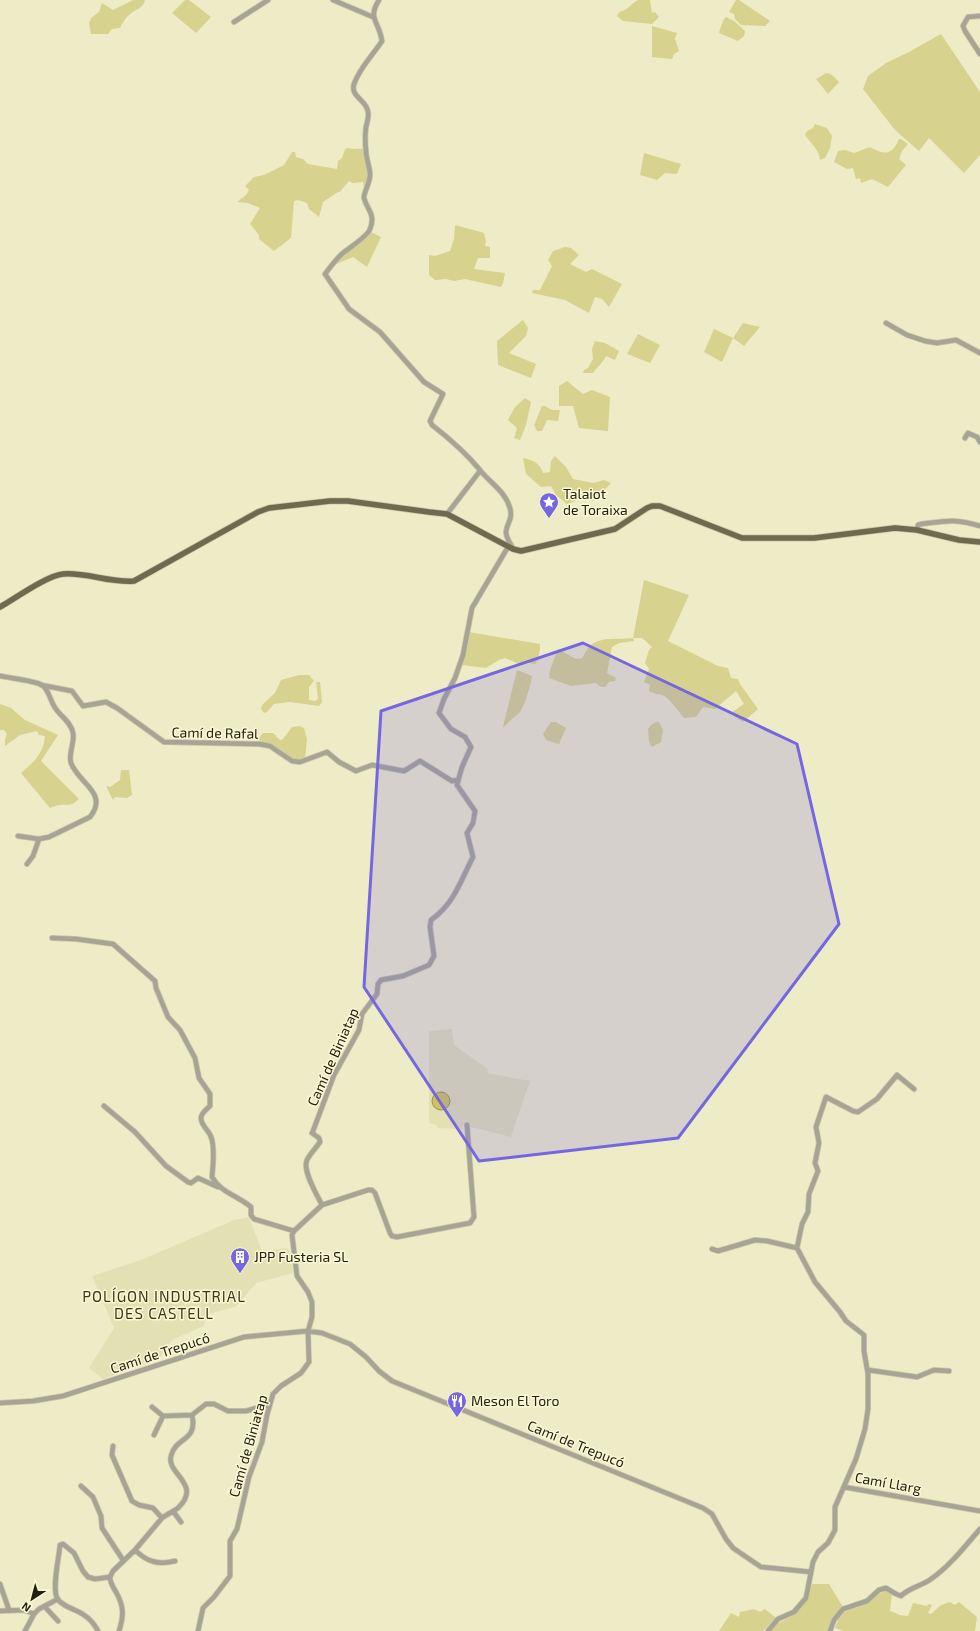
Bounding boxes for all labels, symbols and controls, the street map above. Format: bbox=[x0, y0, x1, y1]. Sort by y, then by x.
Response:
place label: Talaiot de Toraixa bbox=[563, 485, 628, 518]
place icon: Talaiot de Toraixa bbox=[538, 491, 560, 519]
street label: Camí de Rafal bbox=[172, 723, 259, 742]
street label: Camí de Biniatap bbox=[303, 1005, 362, 1109]
building icon: JPP Fusteria SL bbox=[229, 1246, 251, 1274]
place label: JPP Fusteria SL bbox=[254, 1248, 348, 1265]
district label: POLÍGON INDUSTRIAL DES CASTELL bbox=[82, 1287, 246, 1322]
street label: Camí de Trepucó bbox=[108, 1328, 212, 1377]
restaurant icon: Meson El Toro bbox=[446, 1390, 468, 1418]
place label: Meson El Toro bbox=[471, 1392, 560, 1409]
street label: Camí de Biniatap bbox=[225, 1393, 270, 1499]
street label: Camí de Trepucó bbox=[525, 1416, 627, 1471]
street label: Camí Llarg bbox=[854, 1468, 923, 1497]
north arrow bbox=[12, 1579, 52, 1619]
text: N bbox=[19, 1600, 33, 1615]

